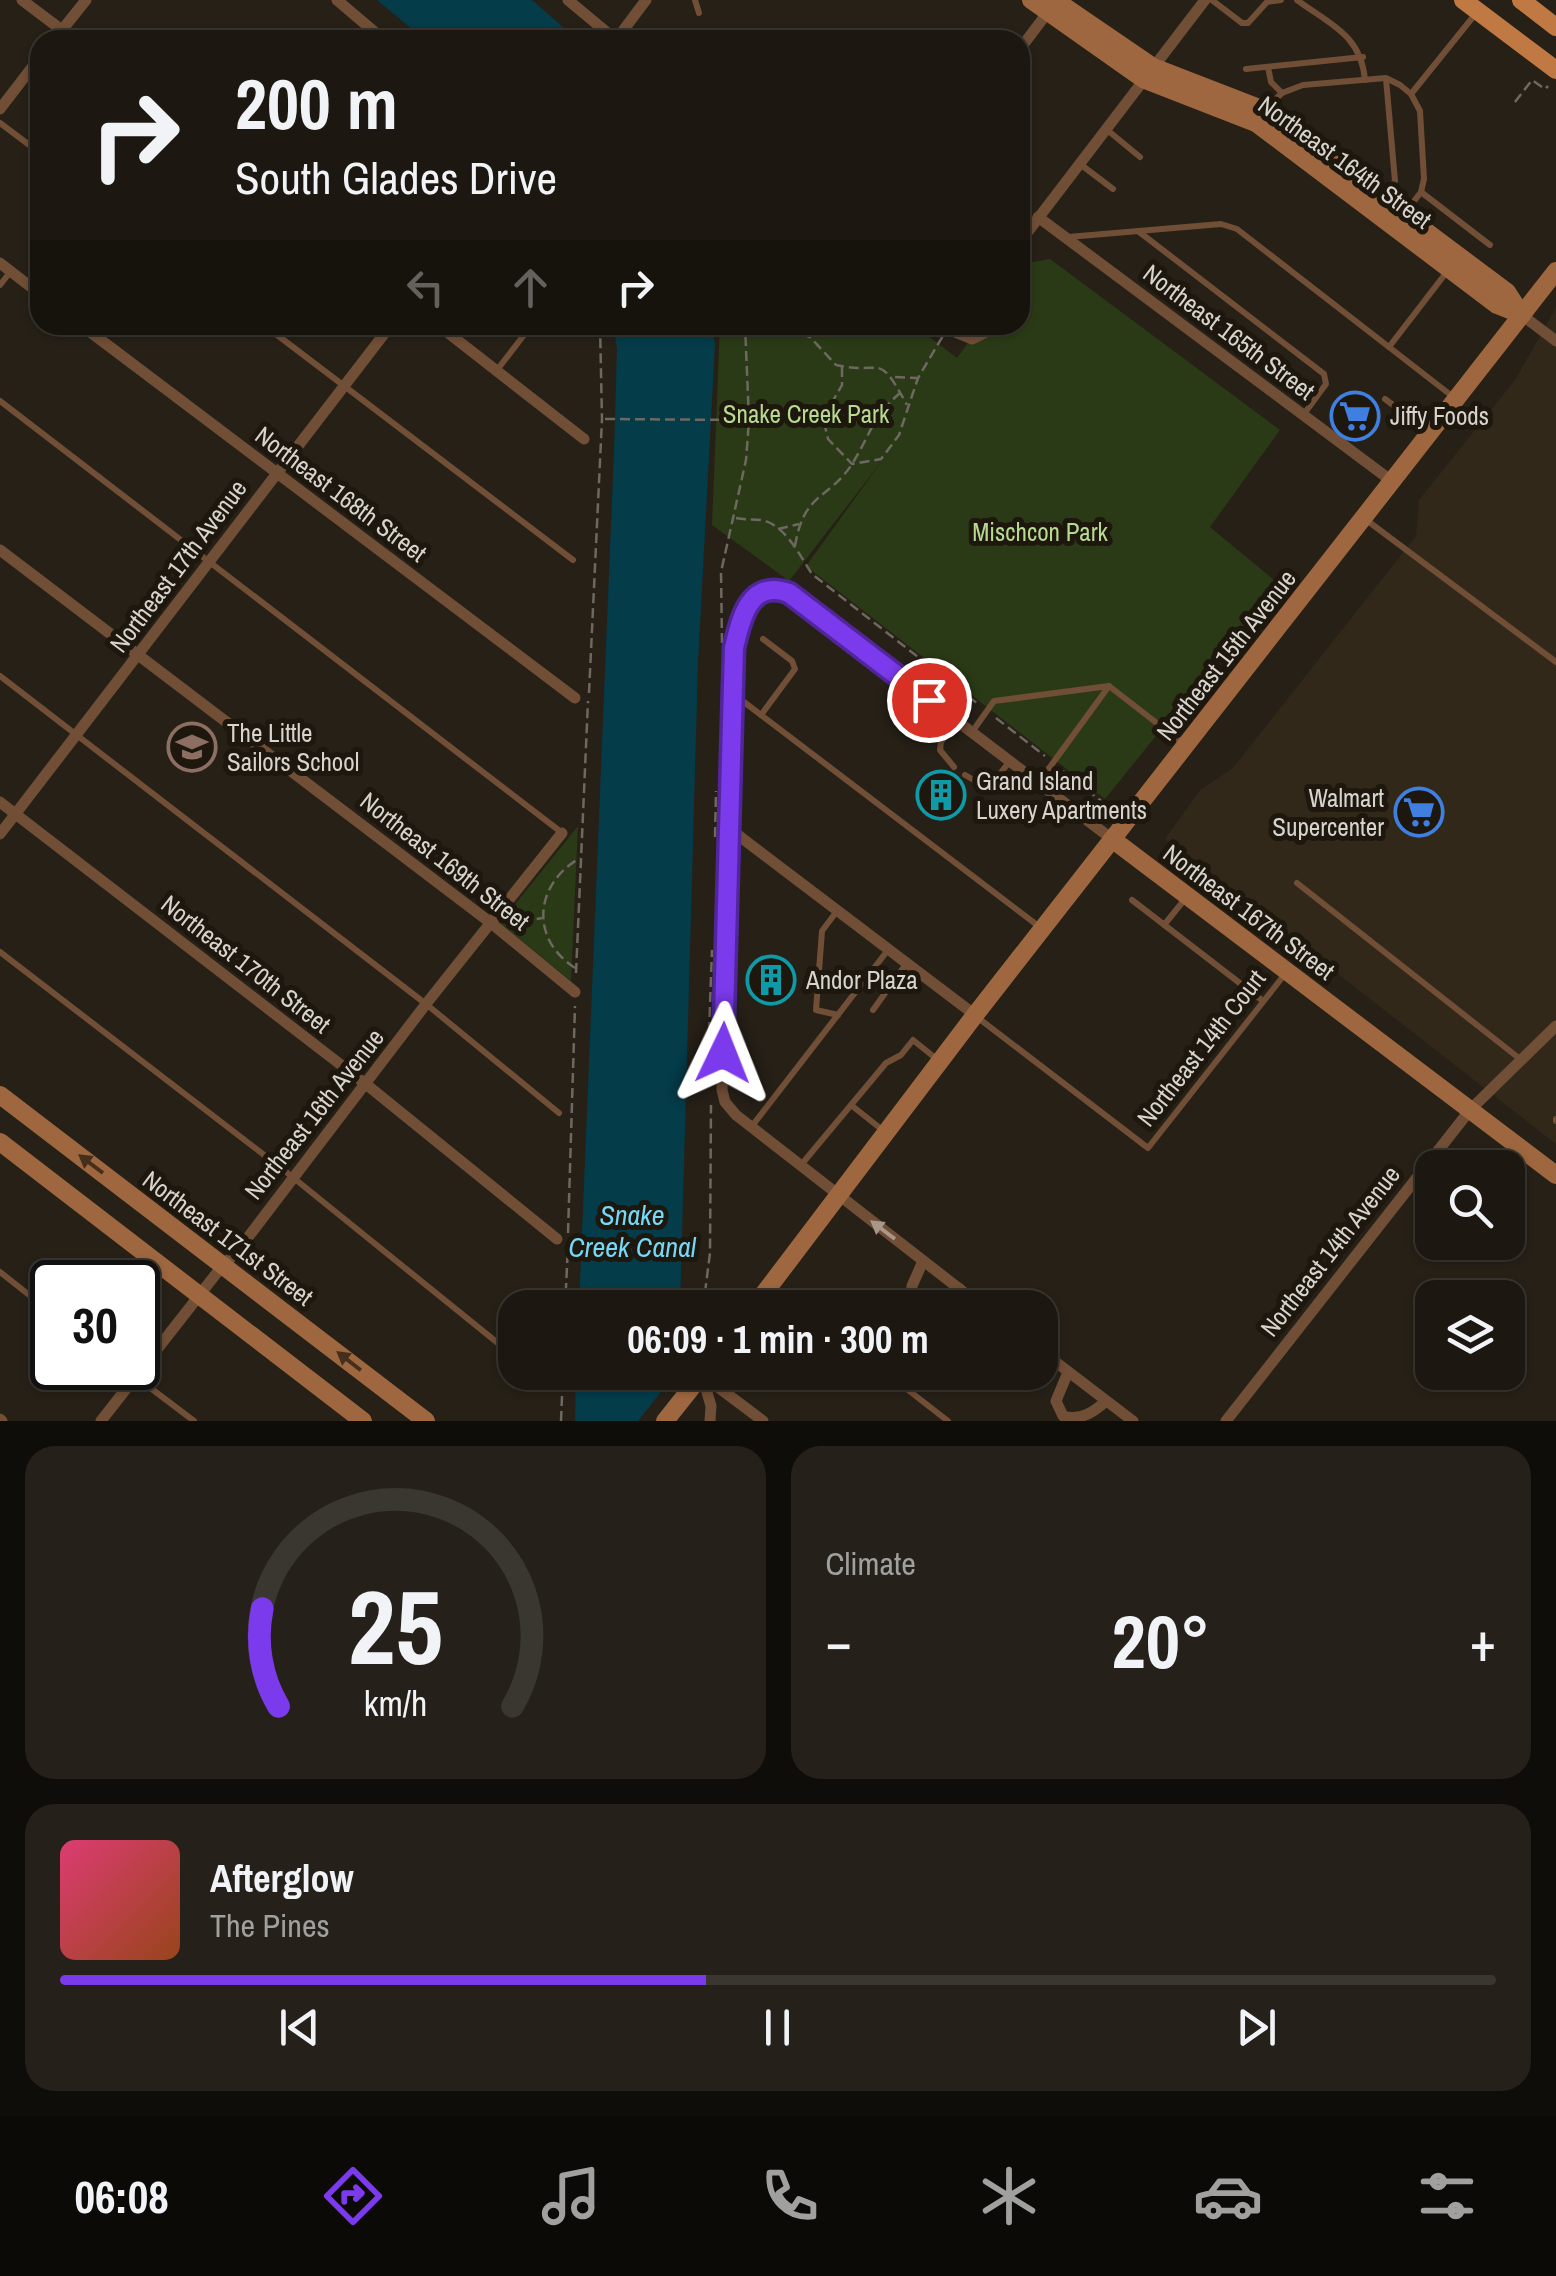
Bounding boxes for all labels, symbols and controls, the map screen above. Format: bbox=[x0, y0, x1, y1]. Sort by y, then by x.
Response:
text: 200 m bbox=[235, 57, 398, 151]
icon: right bbox=[70, 70, 200, 200]
street label: Northeast 164th Street bbox=[1252, 88, 1439, 237]
text: South Glades Drive bbox=[235, 147, 557, 208]
street label: Northeast 165th Street bbox=[1136, 256, 1322, 408]
icon: left bbox=[398, 260, 453, 315]
icon: ahead bbox=[503, 260, 558, 315]
icon: right bbox=[608, 260, 663, 315]
supermarket icon: Jiffy Foods bbox=[1329, 390, 1381, 442]
park label: Snake Creek Park bbox=[723, 397, 890, 431]
place label: Jiffy Foods bbox=[1390, 399, 1489, 433]
street label: Northeast 168th Street bbox=[248, 418, 434, 570]
street label: Northeast 17th Avenue bbox=[102, 473, 254, 659]
park label: Mischcon Park bbox=[972, 515, 1109, 549]
street label: Northeast 15th Avenue bbox=[1149, 562, 1303, 748]
pin bbox=[887, 658, 972, 743]
icon: arrive bbox=[902, 673, 957, 728]
place label: The Little Sailors School bbox=[227, 716, 359, 779]
school or university icon: The Little Sailors School bbox=[166, 721, 218, 773]
place label: Grand Island Luxery Apartments bbox=[976, 764, 1147, 827]
building icon: Grand Island Luxery Apartments bbox=[915, 769, 967, 821]
place label: Walmart Supercenter bbox=[1272, 781, 1384, 844]
street label: Northeast 169th Street bbox=[353, 784, 537, 938]
supermarket icon: Walmart Supercenter bbox=[1393, 786, 1445, 838]
street label: Northeast 167th Street bbox=[1156, 836, 1342, 988]
street label: Northeast 170th Street bbox=[154, 887, 338, 1041]
building icon: Andor Plaza bbox=[745, 954, 797, 1006]
street label: Northeast 14th Court bbox=[1129, 962, 1273, 1133]
place label: Andor Plaza bbox=[805, 963, 918, 997]
position arrow bbox=[671, 1001, 775, 1105]
street label: Northeast 16th Avenue bbox=[237, 1021, 391, 1207]
map controls bbox=[1415, 1150, 1525, 1390]
button: search bbox=[1415, 1150, 1525, 1260]
one-way arrow bbox=[78, 1154, 104, 1175]
street label: Northeast 14th Avenue bbox=[1253, 1158, 1407, 1344]
street label: Northeast 171st Street bbox=[136, 1163, 320, 1313]
water label: Snake Creek Canal bbox=[568, 1196, 697, 1266]
one-way arrow bbox=[870, 1221, 896, 1241]
speed limit sign: 30 bbox=[30, 1260, 160, 1390]
button: layers bbox=[1415, 1280, 1525, 1390]
text: 06:09 · 1 min · 300 m bbox=[627, 1314, 929, 1365]
one-way arrow bbox=[336, 1352, 362, 1372]
text: Climate bbox=[826, 1542, 916, 1585]
text: 25 bbox=[348, 1556, 443, 1696]
text: 20° bbox=[1112, 1590, 1210, 1691]
text: − bbox=[826, 1604, 852, 1678]
text: + bbox=[1470, 1604, 1496, 1678]
text: km/h bbox=[363, 1679, 427, 1727]
text: Afterglow bbox=[210, 1853, 354, 1904]
text: The Pines bbox=[210, 1904, 330, 1947]
icon: previous bbox=[272, 2000, 327, 2055]
icon: pause bbox=[750, 2000, 805, 2055]
icon: next bbox=[1229, 2000, 1284, 2055]
icon: directions bbox=[318, 2161, 388, 2231]
icon: music bbox=[536, 2161, 606, 2231]
icon: phone bbox=[755, 2161, 825, 2231]
icon: climate bbox=[974, 2161, 1044, 2231]
icon: car bbox=[1193, 2161, 1263, 2231]
icon: filters bbox=[1412, 2161, 1482, 2231]
text: 06:08 bbox=[74, 2166, 169, 2227]

